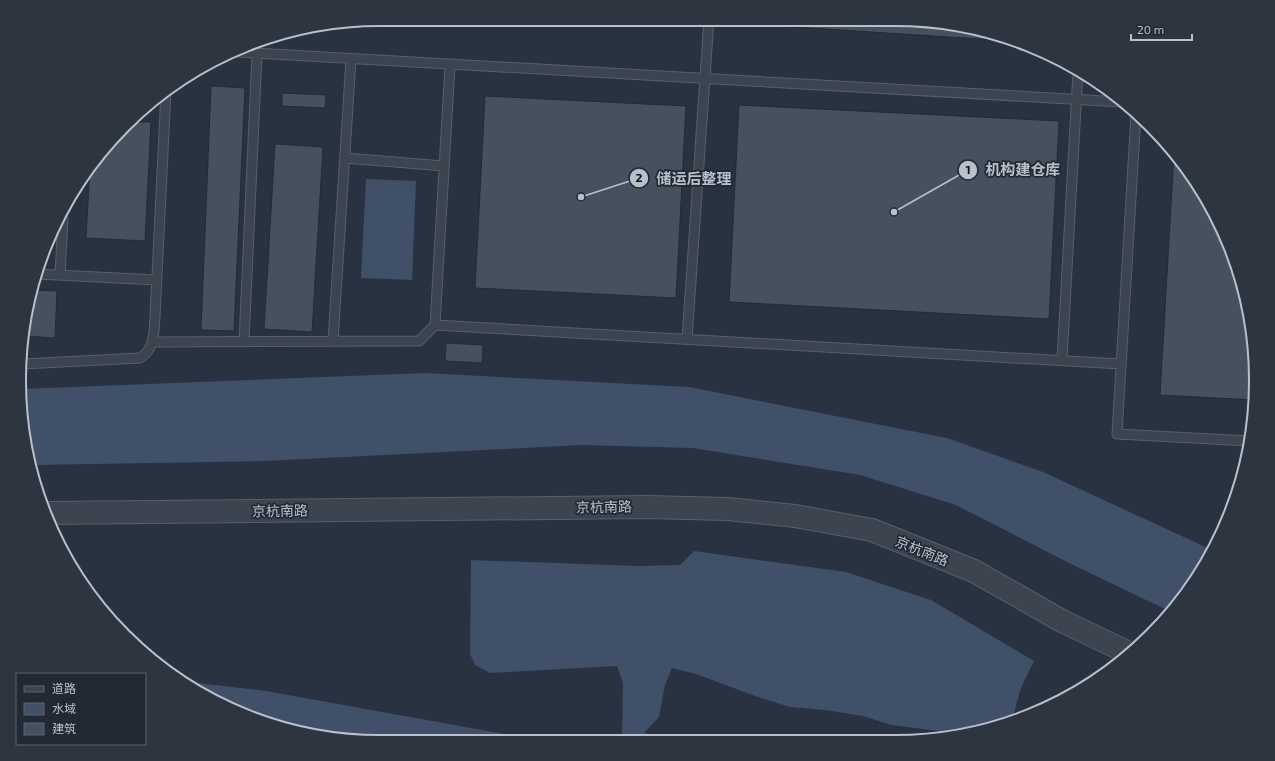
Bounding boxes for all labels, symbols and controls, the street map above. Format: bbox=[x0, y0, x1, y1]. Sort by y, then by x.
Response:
scale bar bbox=[1131, 16, 1192, 42]
text: 20 m bbox=[1137, 22, 1164, 36]
callout: 机构建仓库 bbox=[958, 156, 1069, 183]
text: 机构建仓库 bbox=[985, 160, 1061, 178]
text: 1 bbox=[965, 162, 971, 176]
callout: 储运后整理 bbox=[629, 165, 740, 192]
text: 储运后整理 bbox=[656, 169, 732, 187]
text: 2 bbox=[636, 170, 643, 184]
street label: 京杭南路 bbox=[576, 498, 632, 515]
street label: 京杭南路 bbox=[252, 502, 308, 519]
street label: 京杭南路 bbox=[893, 532, 951, 569]
legend bbox=[16, 673, 146, 745]
text: 道路 bbox=[52, 681, 76, 695]
text: 水域 bbox=[52, 701, 76, 715]
text: 建筑 bbox=[52, 721, 76, 735]

